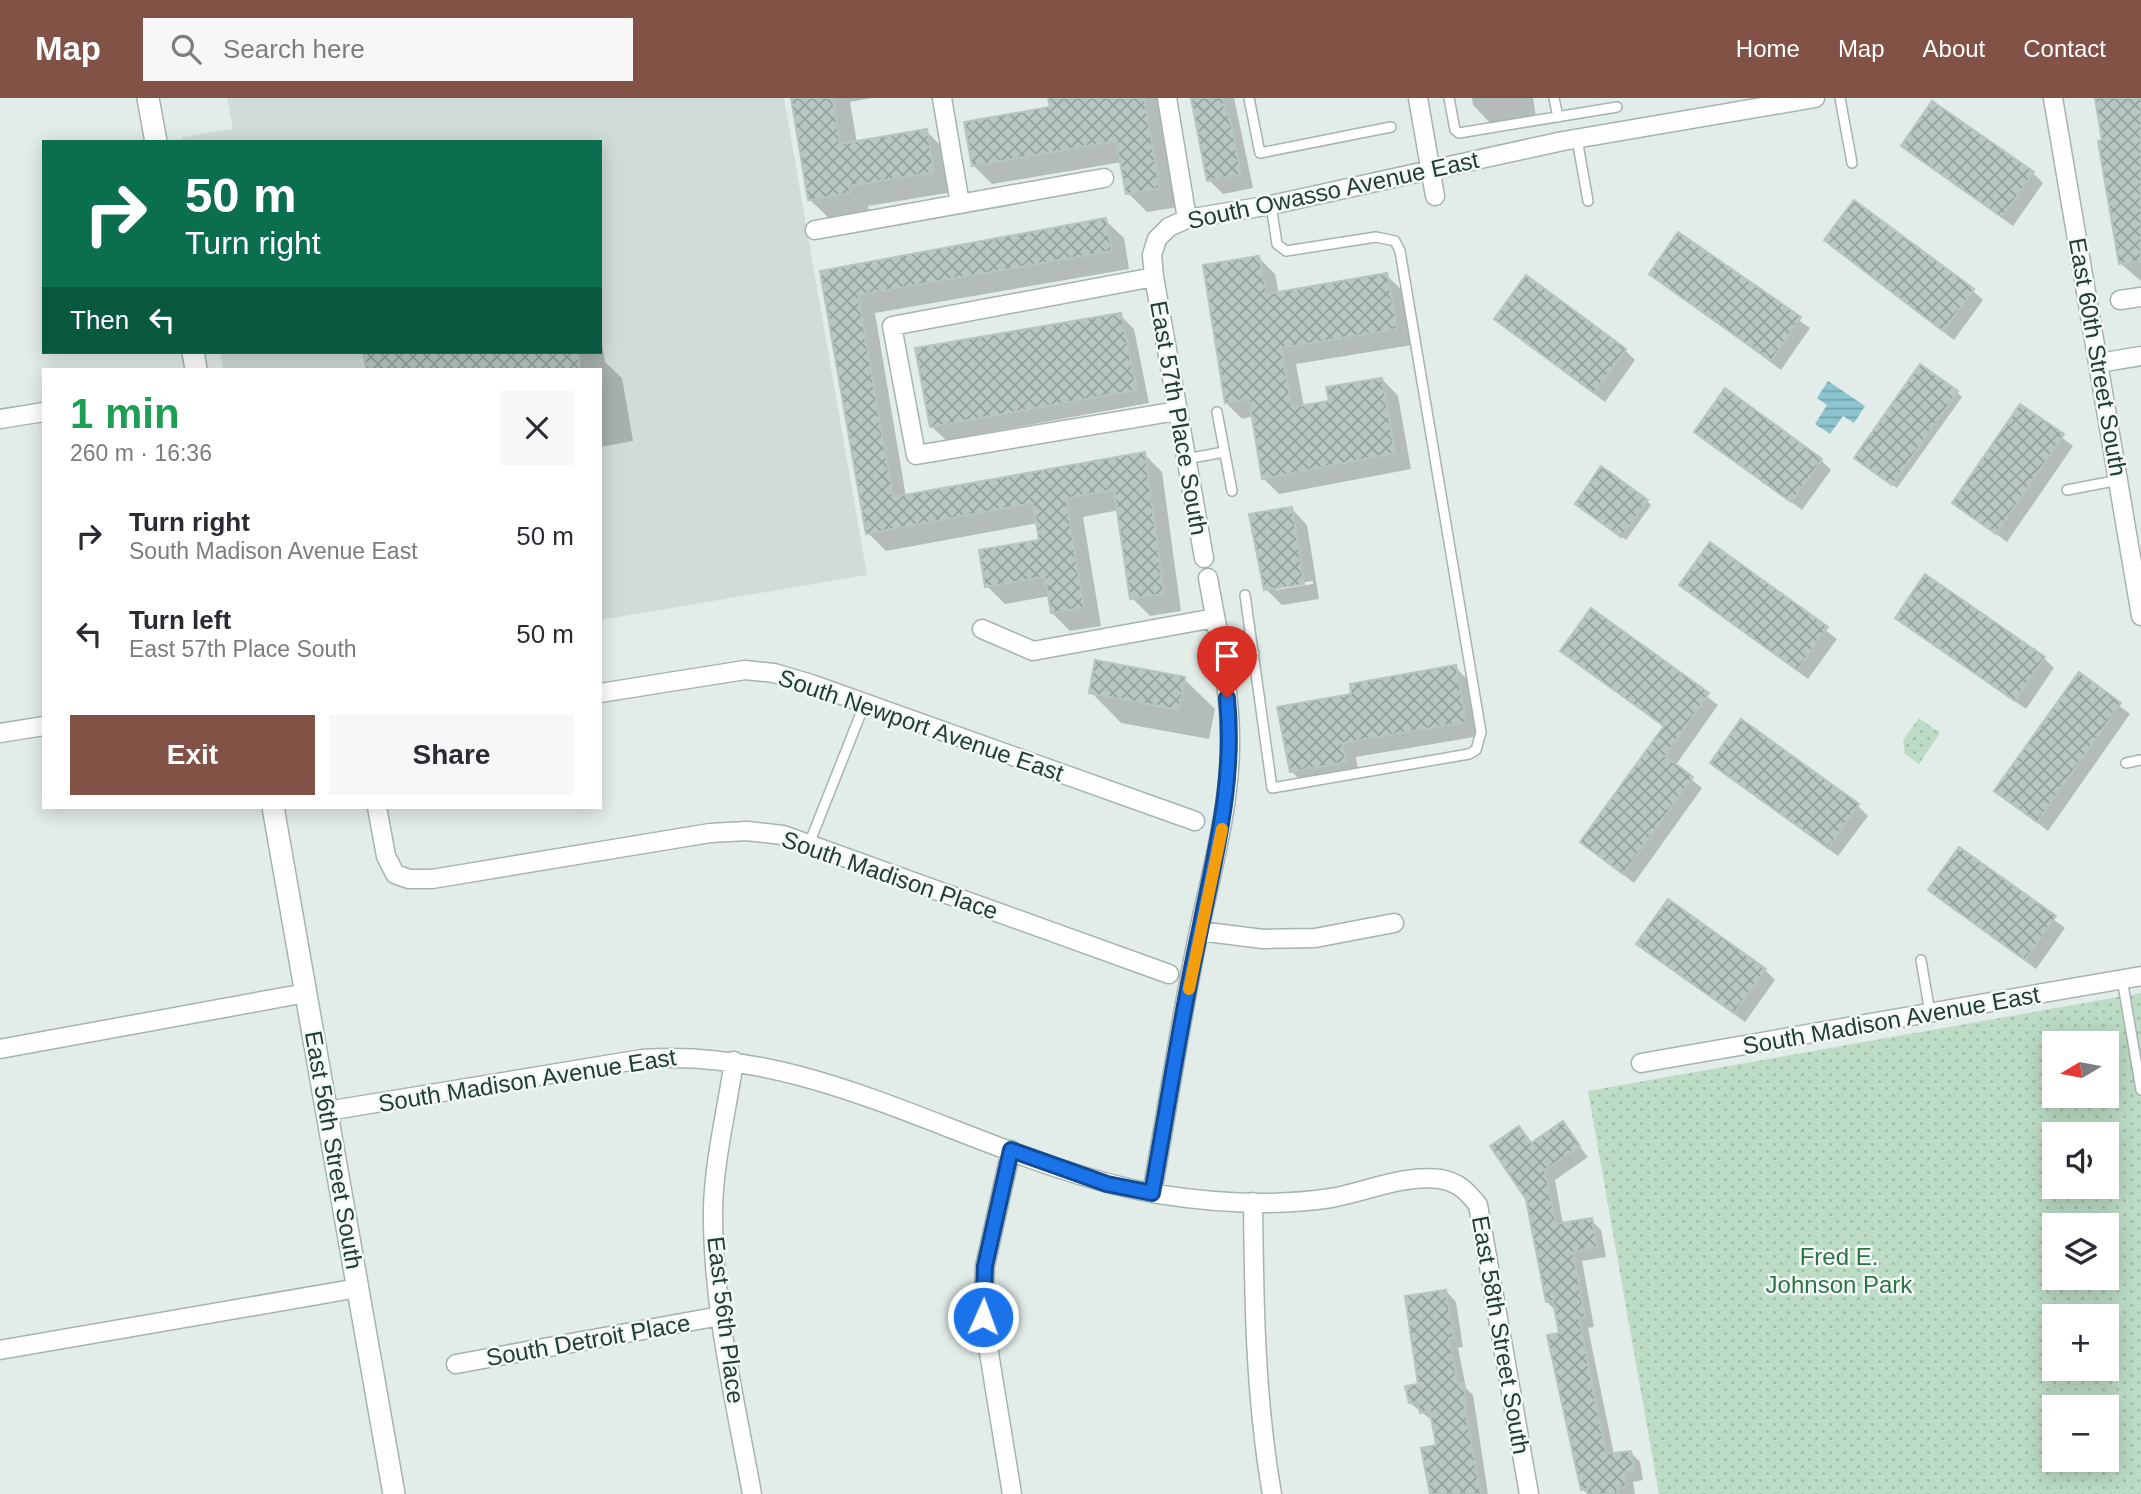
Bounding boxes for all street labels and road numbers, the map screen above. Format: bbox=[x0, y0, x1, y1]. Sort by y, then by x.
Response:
street label: South Owasso Avenue East bbox=[1185, 146, 1481, 234]
street label: East 60th Street South bbox=[2064, 236, 2132, 478]
street label: East 57th Place South bbox=[1145, 299, 1213, 537]
street label: South Newport Avenue East bbox=[775, 663, 1067, 787]
street label: South Madison Place bbox=[778, 825, 1002, 925]
street label: South Madison Avenue East bbox=[1740, 981, 2042, 1059]
street label: East 56th Street South bbox=[300, 1029, 368, 1271]
street label: South Madison Avenue East bbox=[376, 1043, 678, 1117]
street label: East 58th Street South bbox=[1467, 1214, 1535, 1456]
street label: East 56th Place bbox=[702, 1235, 750, 1405]
street label: South Detroit Place bbox=[484, 1309, 692, 1371]

